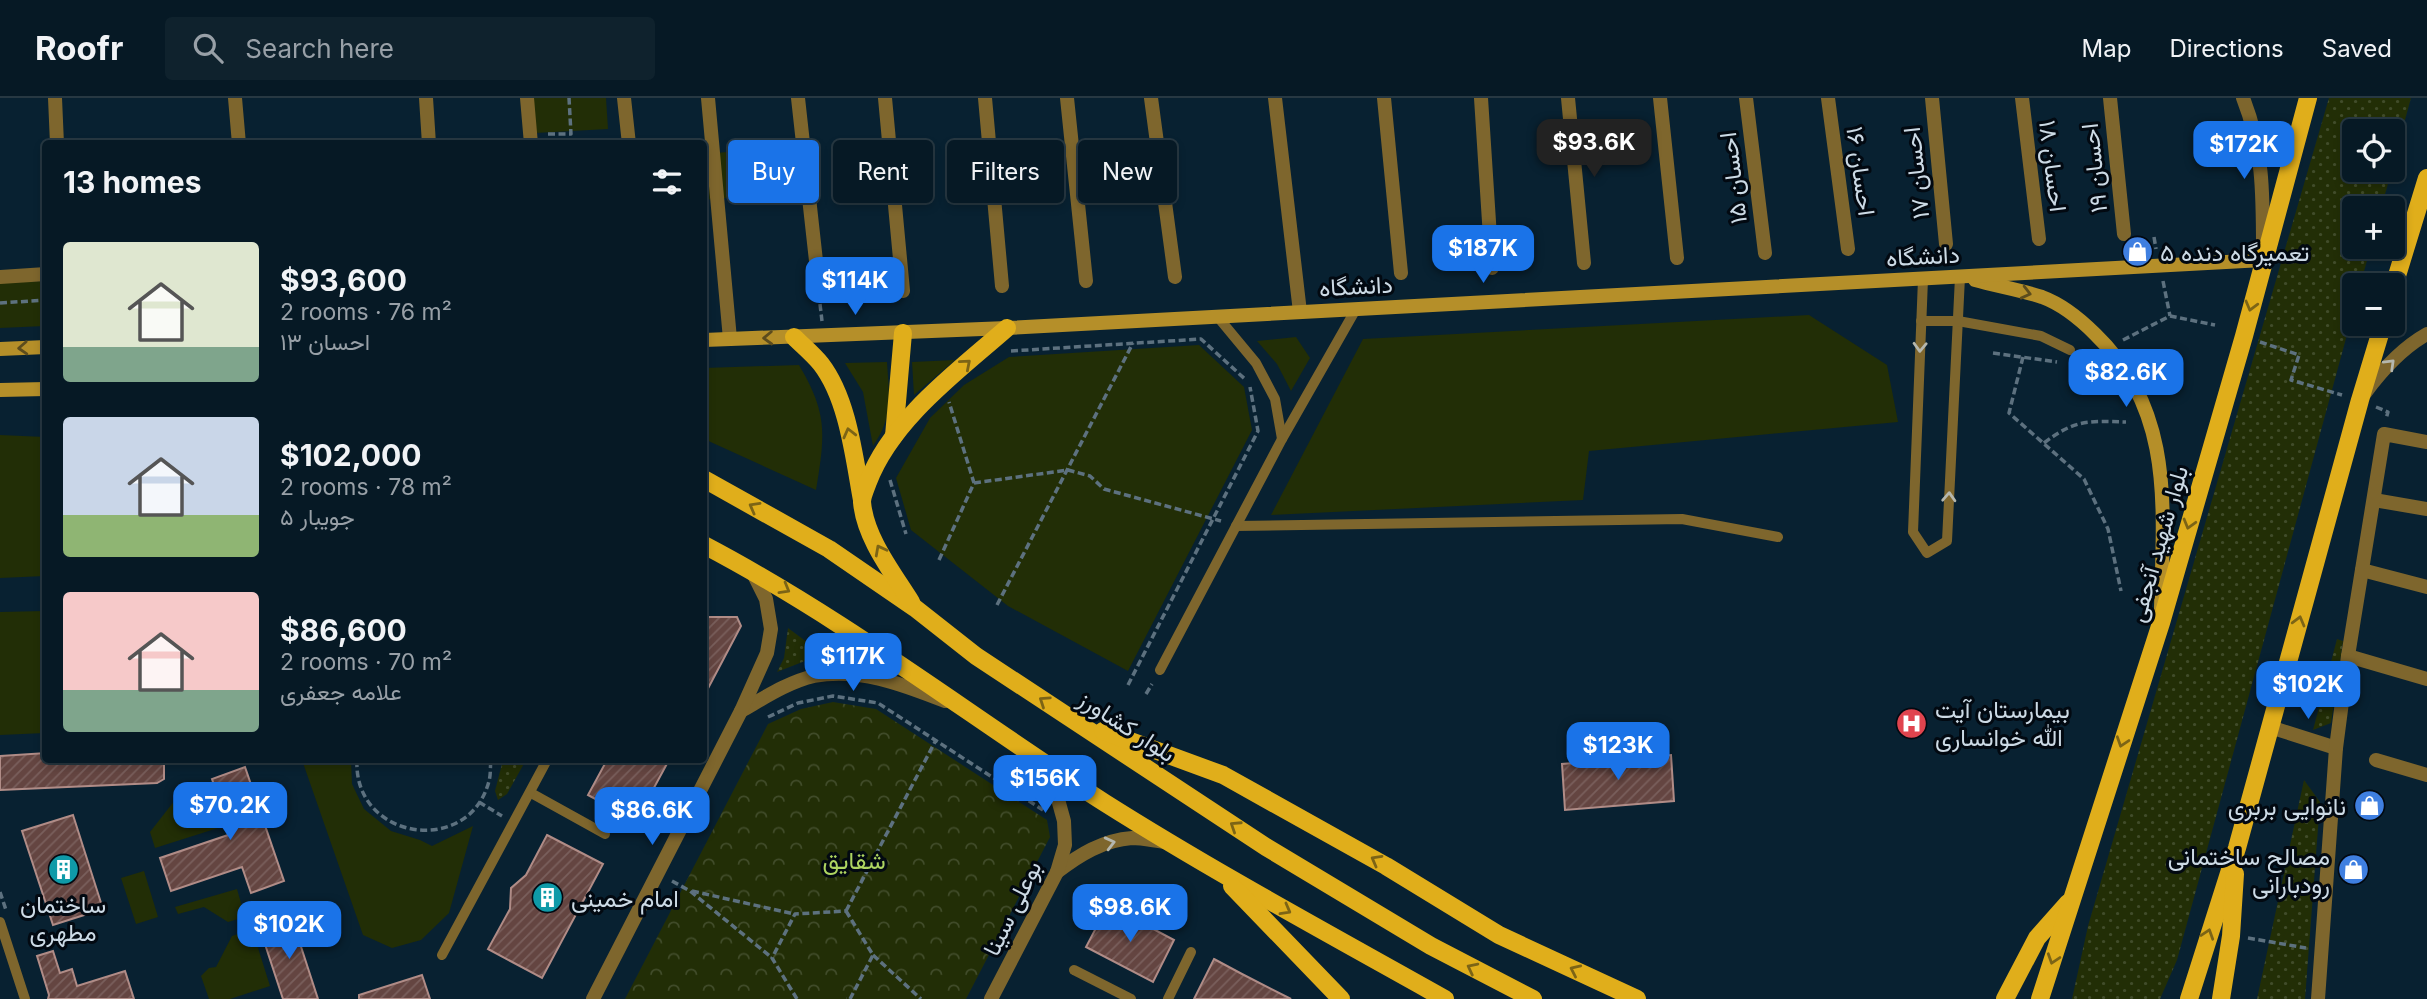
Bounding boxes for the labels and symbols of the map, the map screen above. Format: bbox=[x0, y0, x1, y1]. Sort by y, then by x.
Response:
street label: احسان ۱۸ bbox=[2033, 118, 2073, 214]
pin: $93.6K bbox=[1537, 120, 1651, 179]
street label: احسان ۱۹ bbox=[2075, 122, 2113, 214]
pin: $172K bbox=[2195, 122, 2293, 181]
street label: احسان ۱۶ bbox=[1840, 125, 1882, 217]
street label: احسان ۱۷ bbox=[1897, 126, 1935, 220]
street label: احسان ۱۵ bbox=[1713, 130, 1753, 226]
pin: $187K bbox=[1434, 226, 1532, 285]
shop icon: تعمیرگاه دنده ۵ bbox=[2120, 235, 2154, 269]
place label: تعمیرگاه دنده ۵ bbox=[2160, 238, 2309, 268]
street label: دانشگاه bbox=[1885, 240, 1961, 272]
pin: $114K bbox=[806, 258, 904, 317]
street label: دانشگاه bbox=[1318, 270, 1394, 302]
one-way arrow bbox=[2020, 285, 2032, 299]
one-way arrow bbox=[2245, 300, 2260, 312]
one-way arrow bbox=[762, 330, 773, 345]
one-way arrow bbox=[17, 341, 28, 356]
one-way arrow bbox=[1913, 342, 1928, 353]
pin: $82.6K bbox=[2069, 350, 2183, 409]
one-way arrow bbox=[2382, 359, 2395, 372]
one-way arrow bbox=[958, 360, 971, 372]
one-way arrow bbox=[843, 427, 857, 439]
street label: بلوار شهید آنجفی bbox=[2122, 462, 2195, 626]
one-way arrow bbox=[1942, 491, 1957, 502]
one-way arrow bbox=[748, 502, 761, 515]
one-way arrow bbox=[2183, 518, 2197, 530]
one-way arrow bbox=[874, 545, 888, 557]
one-way arrow bbox=[777, 581, 790, 594]
one-way arrow bbox=[2291, 615, 2305, 627]
pin: $117K bbox=[804, 634, 902, 693]
pin: $102K bbox=[2259, 662, 2357, 721]
street label: بلوار کشاورز bbox=[1072, 683, 1181, 769]
place label: بیمارستان آیت الله خوانساری bbox=[1935, 695, 2070, 753]
one-way arrow bbox=[1039, 697, 1052, 710]
hospital icon: بیمارستان آیت الله خوانساری bbox=[1895, 706, 1929, 740]
pin: $123K bbox=[1569, 722, 1667, 782]
one-way arrow bbox=[2116, 736, 2131, 748]
pin: $156K bbox=[996, 756, 1094, 815]
pin: $70.2K bbox=[173, 782, 287, 842]
pin: $86.6K bbox=[595, 788, 709, 847]
shop icon: نانوایی بربری bbox=[2352, 789, 2386, 823]
place label: نانوایی بربری bbox=[2228, 792, 2346, 822]
one-way arrow bbox=[1229, 821, 1242, 834]
one-way arrow bbox=[1104, 837, 1116, 851]
place label: مصالح ساختمانی رودبارانی bbox=[2168, 842, 2330, 900]
park label: شقایق bbox=[822, 846, 886, 875]
building icon: ساختمان مطهری bbox=[46, 853, 80, 887]
shop icon: مصالح ساختمانی رودبارانی bbox=[2336, 853, 2370, 887]
one-way arrow bbox=[1370, 855, 1383, 868]
street label: بوعلی سینا bbox=[977, 856, 1048, 961]
building icon: امام خمینی bbox=[531, 881, 565, 915]
place label: امام خمینی bbox=[571, 884, 679, 915]
pin: $98.6K bbox=[1073, 884, 1187, 944]
place label: ساختمان مطهری bbox=[20, 890, 106, 948]
pin: $102K bbox=[240, 902, 338, 961]
one-way arrow bbox=[1279, 902, 1292, 915]
one-way arrow bbox=[2200, 928, 2214, 940]
one-way arrow bbox=[2046, 952, 2061, 964]
one-way arrow bbox=[1467, 962, 1479, 976]
one-way arrow bbox=[1570, 964, 1582, 978]

